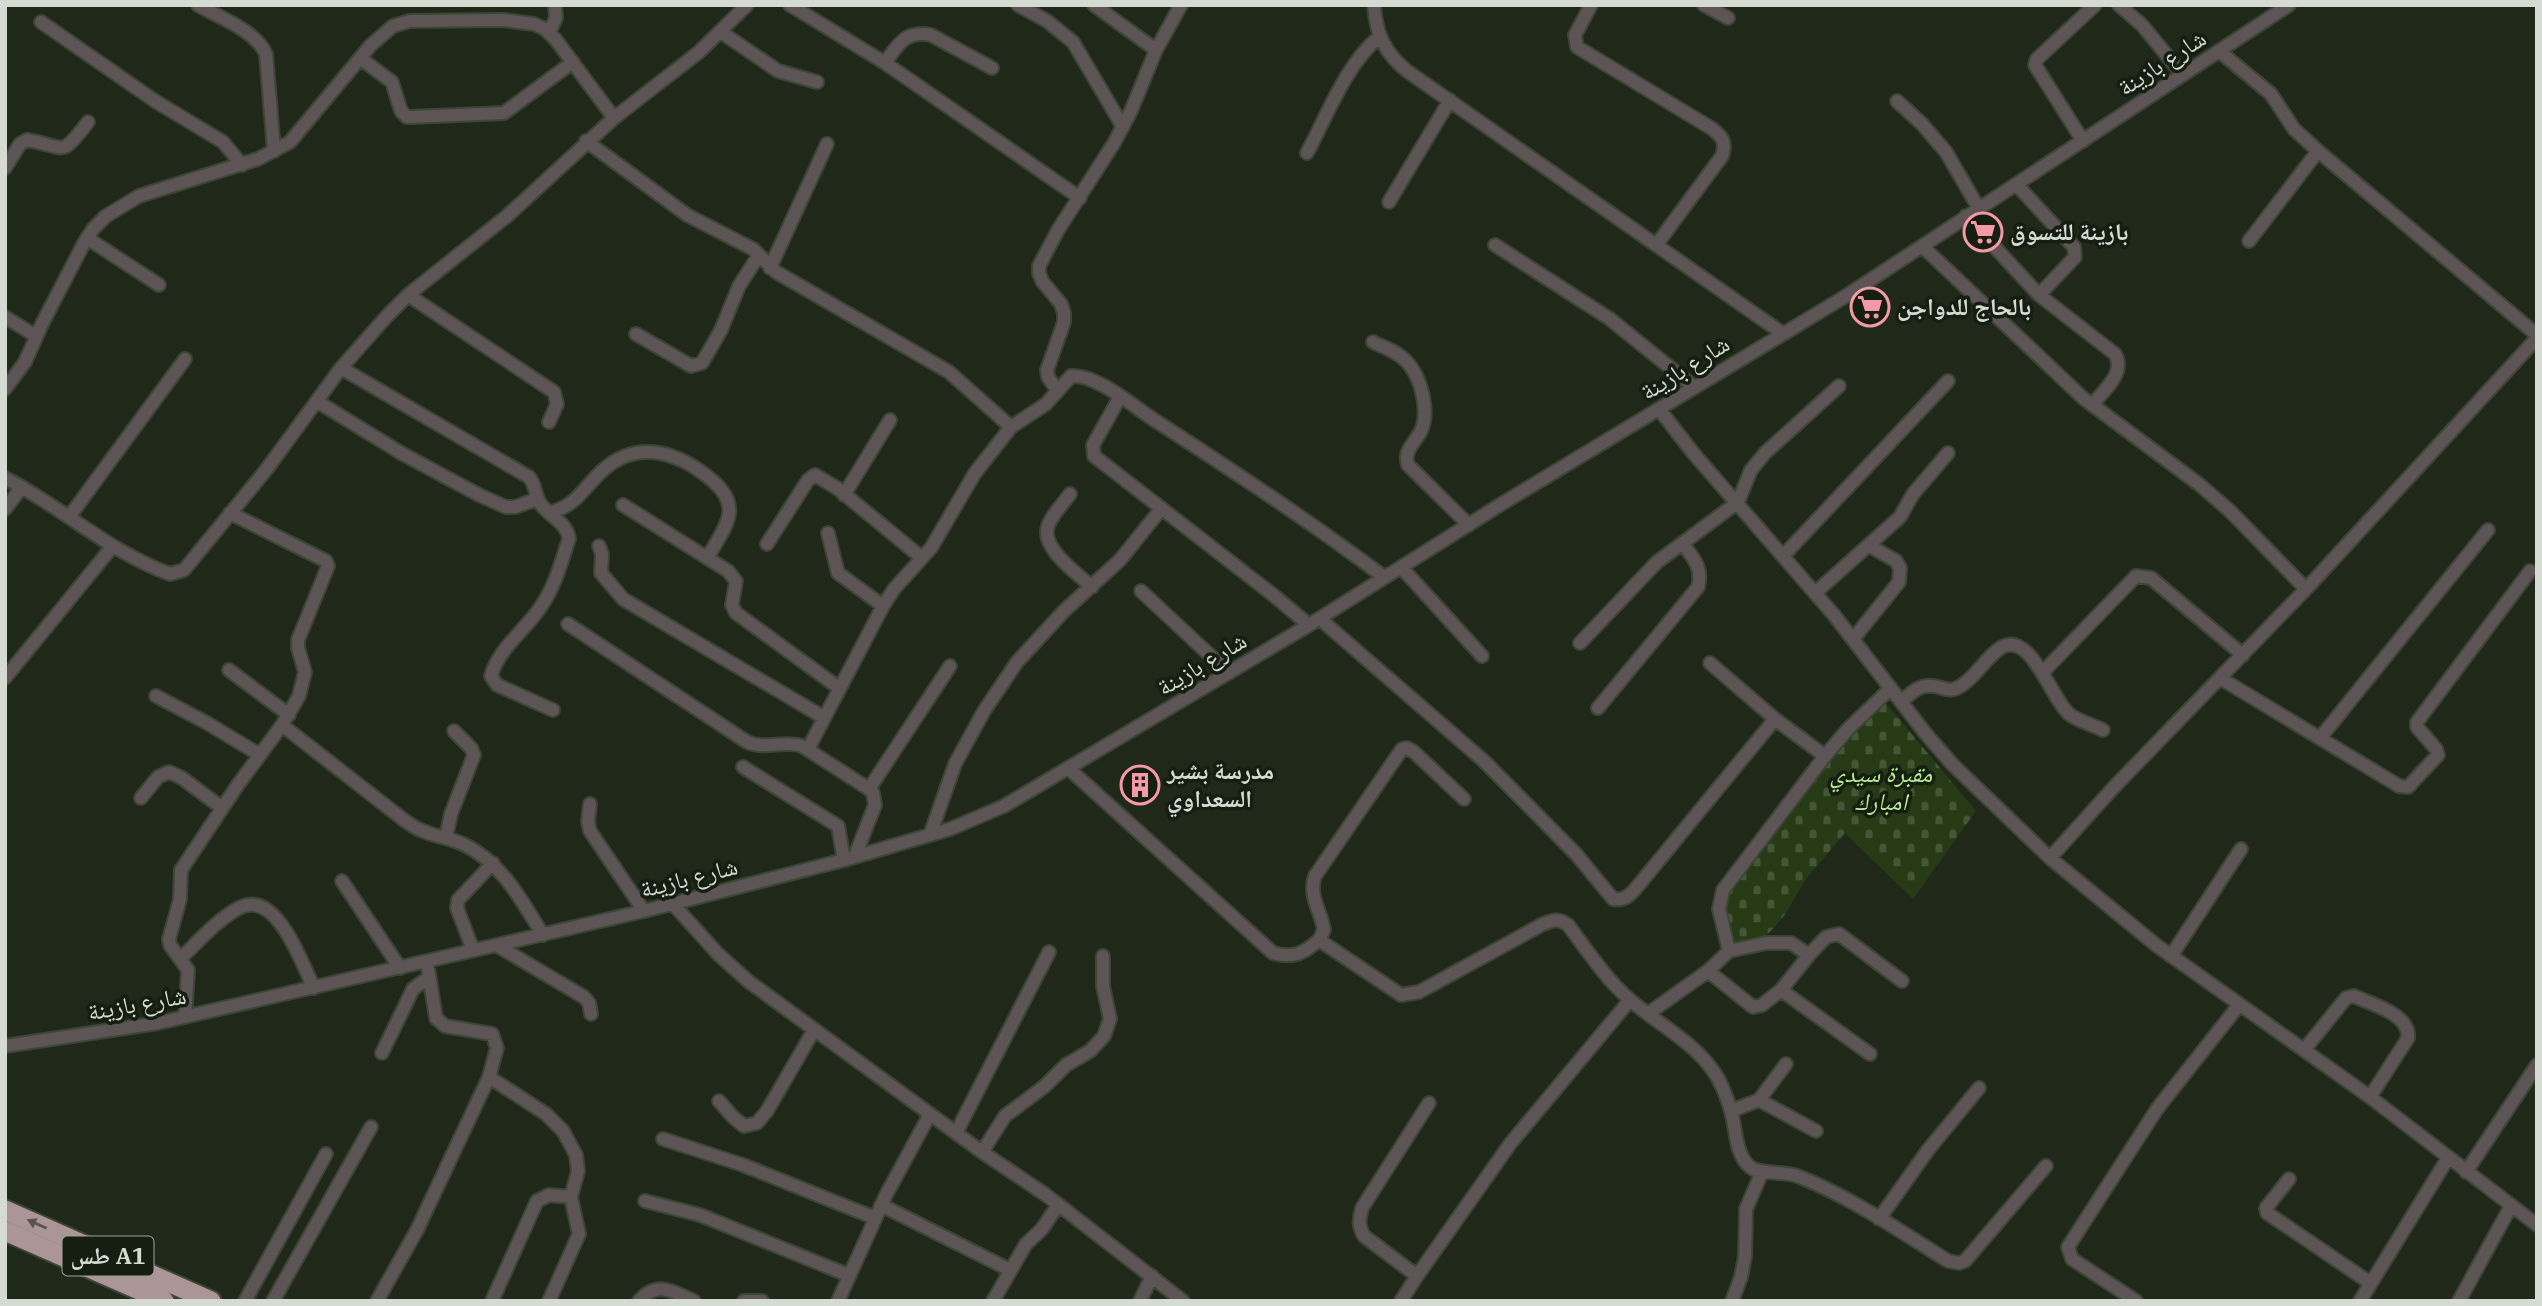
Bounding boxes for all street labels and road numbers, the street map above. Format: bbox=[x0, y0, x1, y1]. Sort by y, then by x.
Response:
street label: شارع بازينة bbox=[2111, 22, 2212, 103]
street label: شارع بازينة bbox=[1634, 327, 1735, 407]
street label: شارع بازينة bbox=[1151, 624, 1252, 702]
street label: شارع بازينة bbox=[637, 850, 741, 905]
street label: شارع بازينة bbox=[85, 979, 188, 1027]
road number: طس A1 bbox=[62, 1236, 154, 1275]

